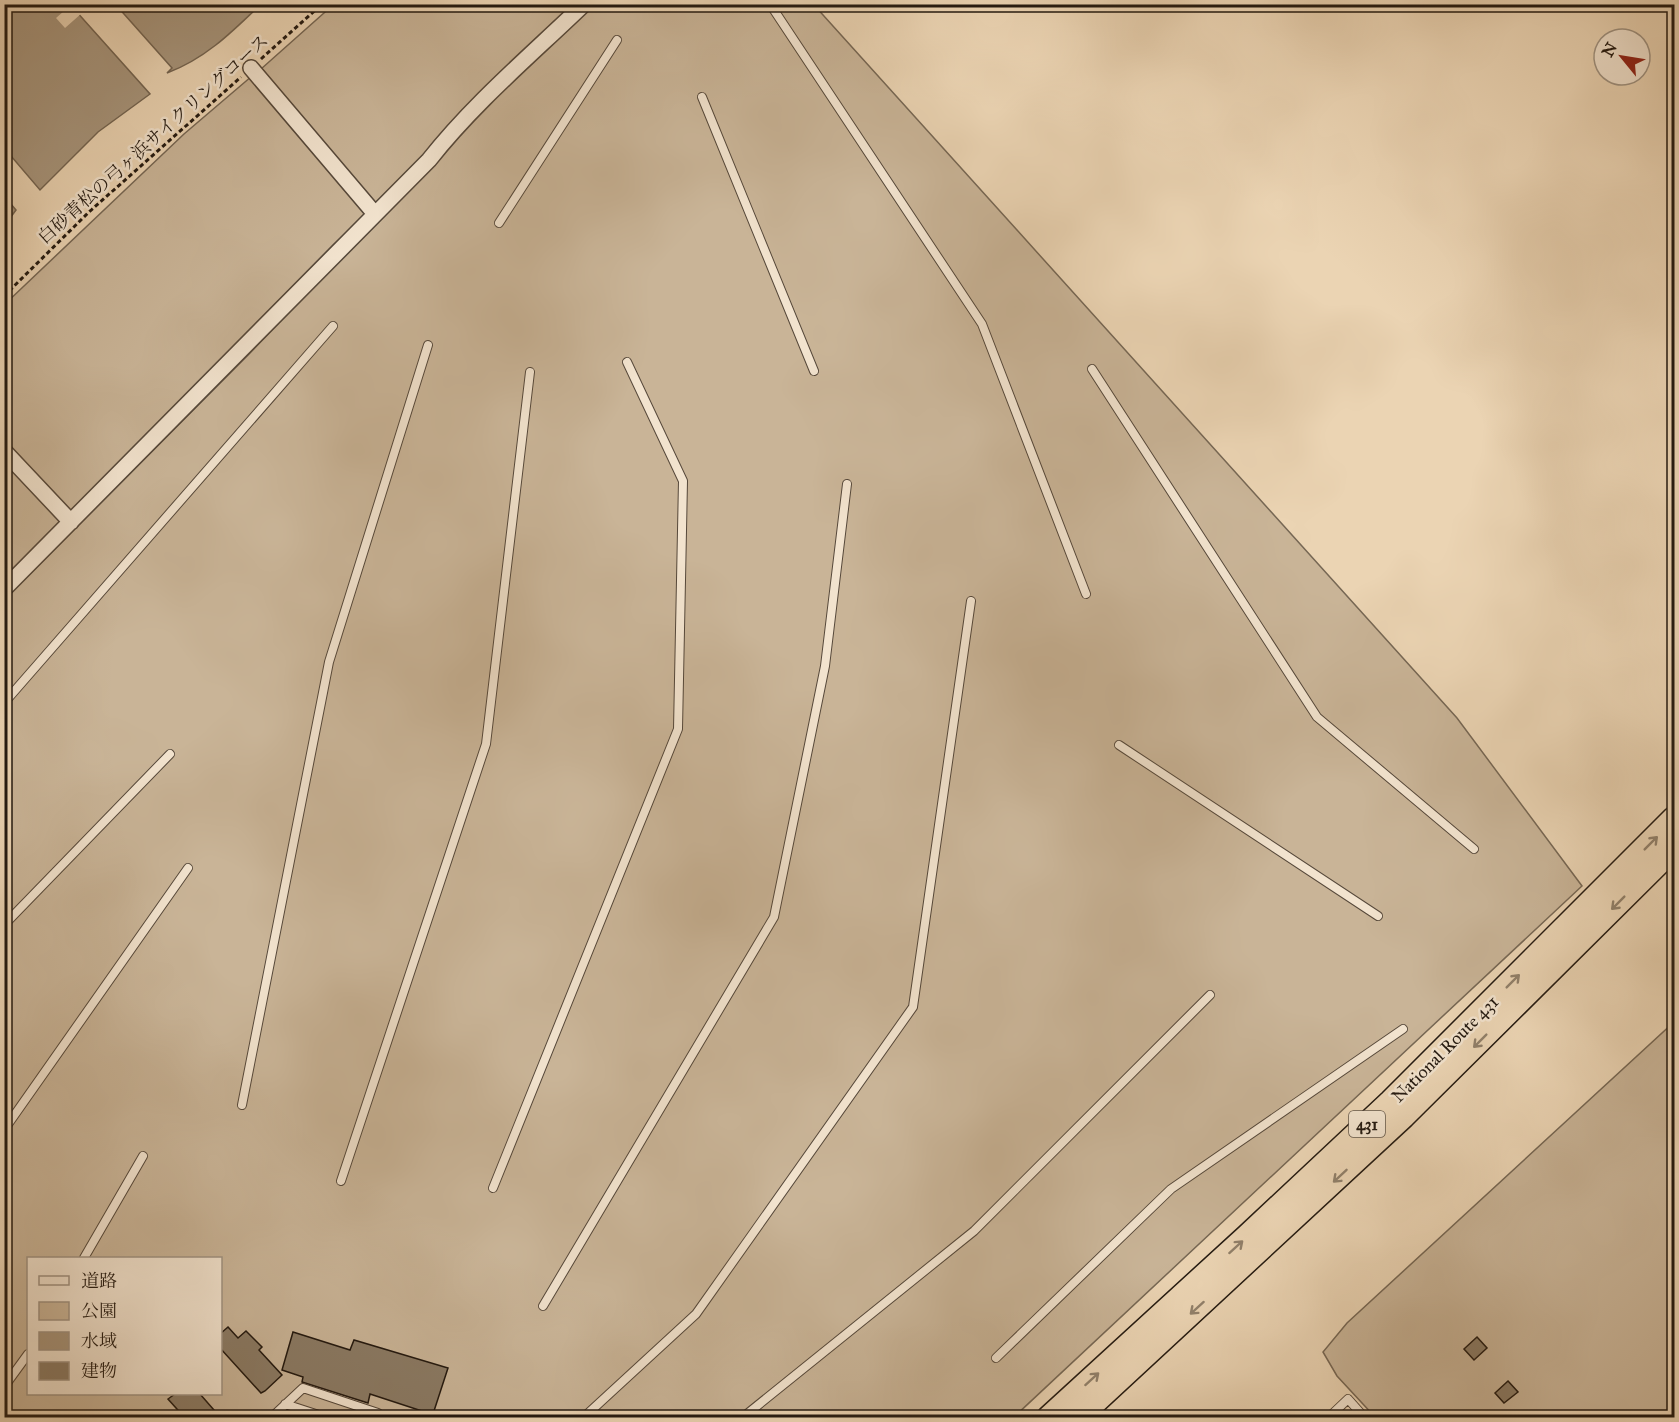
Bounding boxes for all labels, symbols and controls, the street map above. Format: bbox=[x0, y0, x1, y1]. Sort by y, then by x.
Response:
north arrow bbox=[1592, 27, 1652, 87]
street label: 白砂青松の弓ヶ浜サイクリングコース bbox=[33, 30, 273, 248]
text: N bbox=[1598, 39, 1621, 60]
one-way arrow bbox=[1643, 835, 1658, 850]
one-way arrow bbox=[1611, 896, 1626, 910]
one-way arrow bbox=[1506, 974, 1521, 989]
street label: National Route 431 bbox=[1387, 991, 1503, 1107]
one-way arrow bbox=[1473, 1033, 1488, 1048]
road number: 431 bbox=[1349, 1111, 1385, 1137]
one-way arrow bbox=[1332, 1169, 1347, 1183]
one-way arrow bbox=[1228, 1240, 1243, 1254]
legend bbox=[27, 1257, 222, 1395]
text: 道路 bbox=[81, 1270, 117, 1292]
text: 公園 bbox=[81, 1300, 117, 1322]
one-way arrow bbox=[1189, 1301, 1204, 1315]
text: 水域 bbox=[81, 1330, 117, 1352]
text: 建物 bbox=[81, 1360, 117, 1382]
one-way arrow bbox=[1084, 1372, 1099, 1386]

